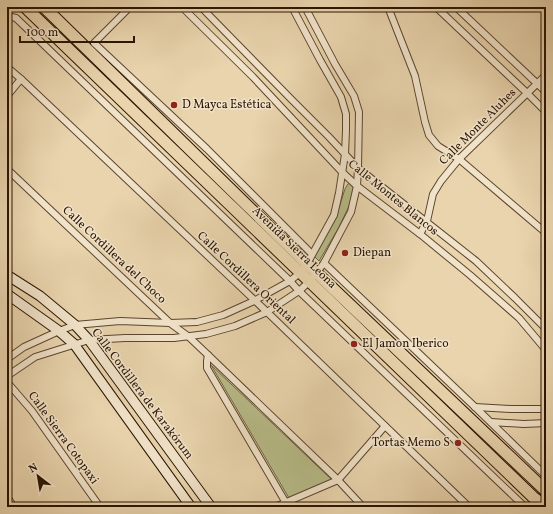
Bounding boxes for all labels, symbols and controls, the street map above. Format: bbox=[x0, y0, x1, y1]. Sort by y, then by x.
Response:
scale bar bbox=[20, 18, 134, 44]
text: 100 m bbox=[26, 25, 59, 41]
street label: Calle Monte Aluhes bbox=[436, 85, 520, 169]
place label: D Mayca Estética bbox=[182, 97, 271, 113]
marker: D Mayca Estética bbox=[169, 100, 179, 110]
street label: Calle Montes Blancos bbox=[344, 157, 442, 239]
street label: Calle Cordillera del Choco bbox=[59, 203, 169, 307]
street label: Avenida Sierra Leona bbox=[248, 203, 340, 293]
street label: Calle Cordillera Oriental bbox=[193, 228, 299, 328]
place label: Diepan bbox=[353, 245, 391, 261]
marker: Diepan bbox=[340, 248, 350, 258]
street label: Calle Cordillera de Karakórum bbox=[87, 325, 197, 463]
place label: El Jamon Iberico bbox=[362, 336, 449, 352]
marker: El Jamon Iberico bbox=[349, 339, 359, 349]
street label: Calle Sierra Cotopaxi bbox=[24, 389, 102, 488]
place label: Tortas Memo S bbox=[372, 435, 450, 451]
marker: Tortas Memo S bbox=[453, 438, 463, 448]
north arrow bbox=[18, 456, 58, 496]
text: N bbox=[26, 460, 41, 477]

